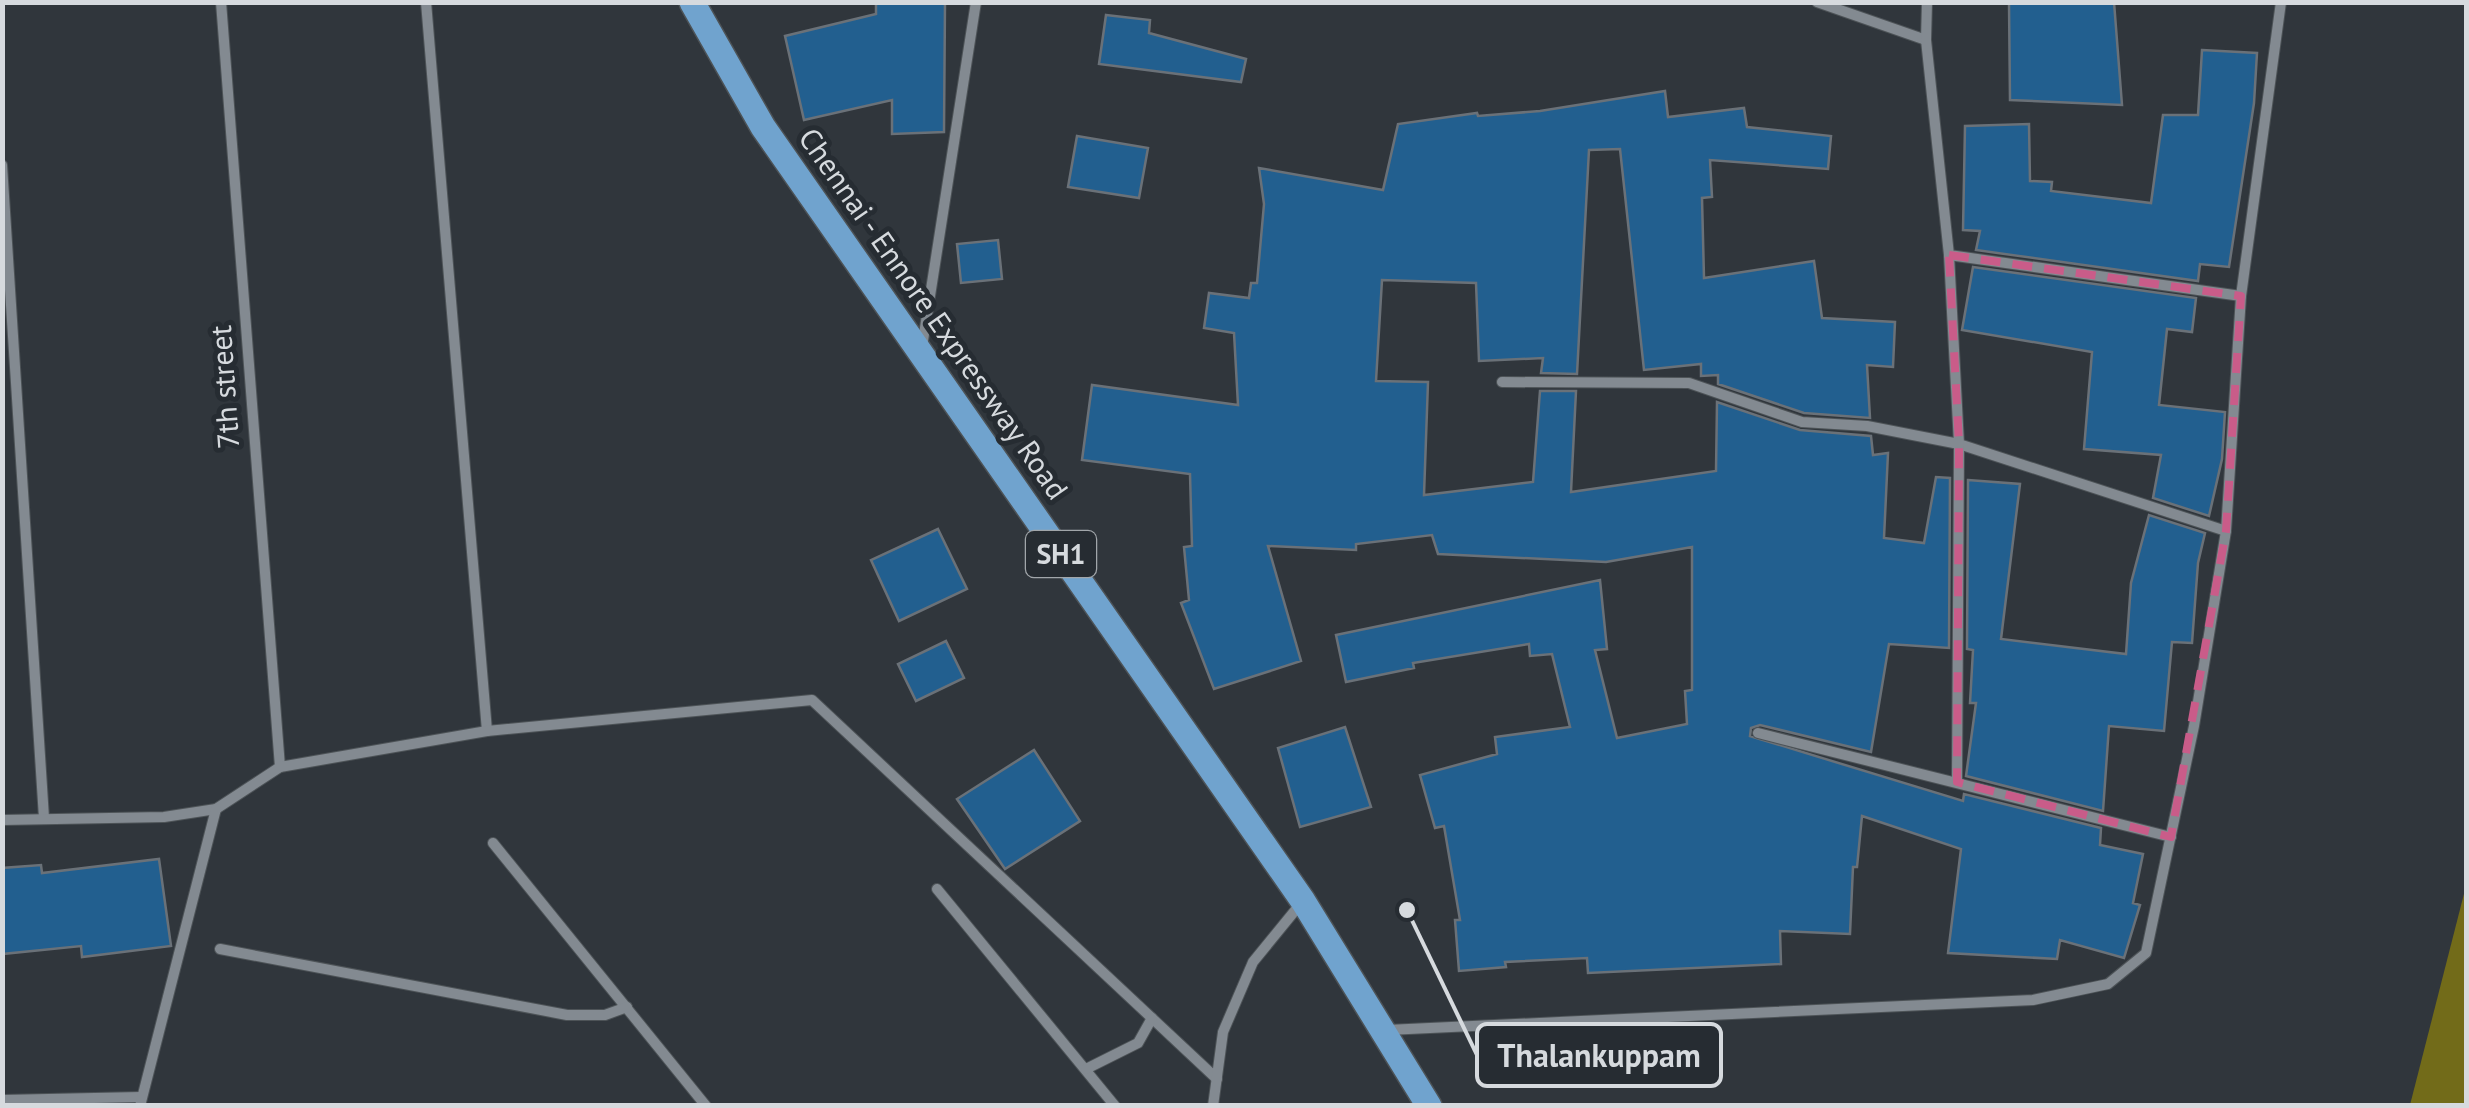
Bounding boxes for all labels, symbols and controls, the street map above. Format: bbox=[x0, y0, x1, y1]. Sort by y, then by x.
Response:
street label: Chennai - Ennore Expressway Road bbox=[791, 120, 1078, 506]
street label: 7th street bbox=[200, 324, 247, 450]
road number: SH1 bbox=[1026, 531, 1096, 577]
callout: Thalankuppam bbox=[1477, 1024, 1721, 1086]
text: Thalankuppam bbox=[1497, 1034, 1701, 1076]

